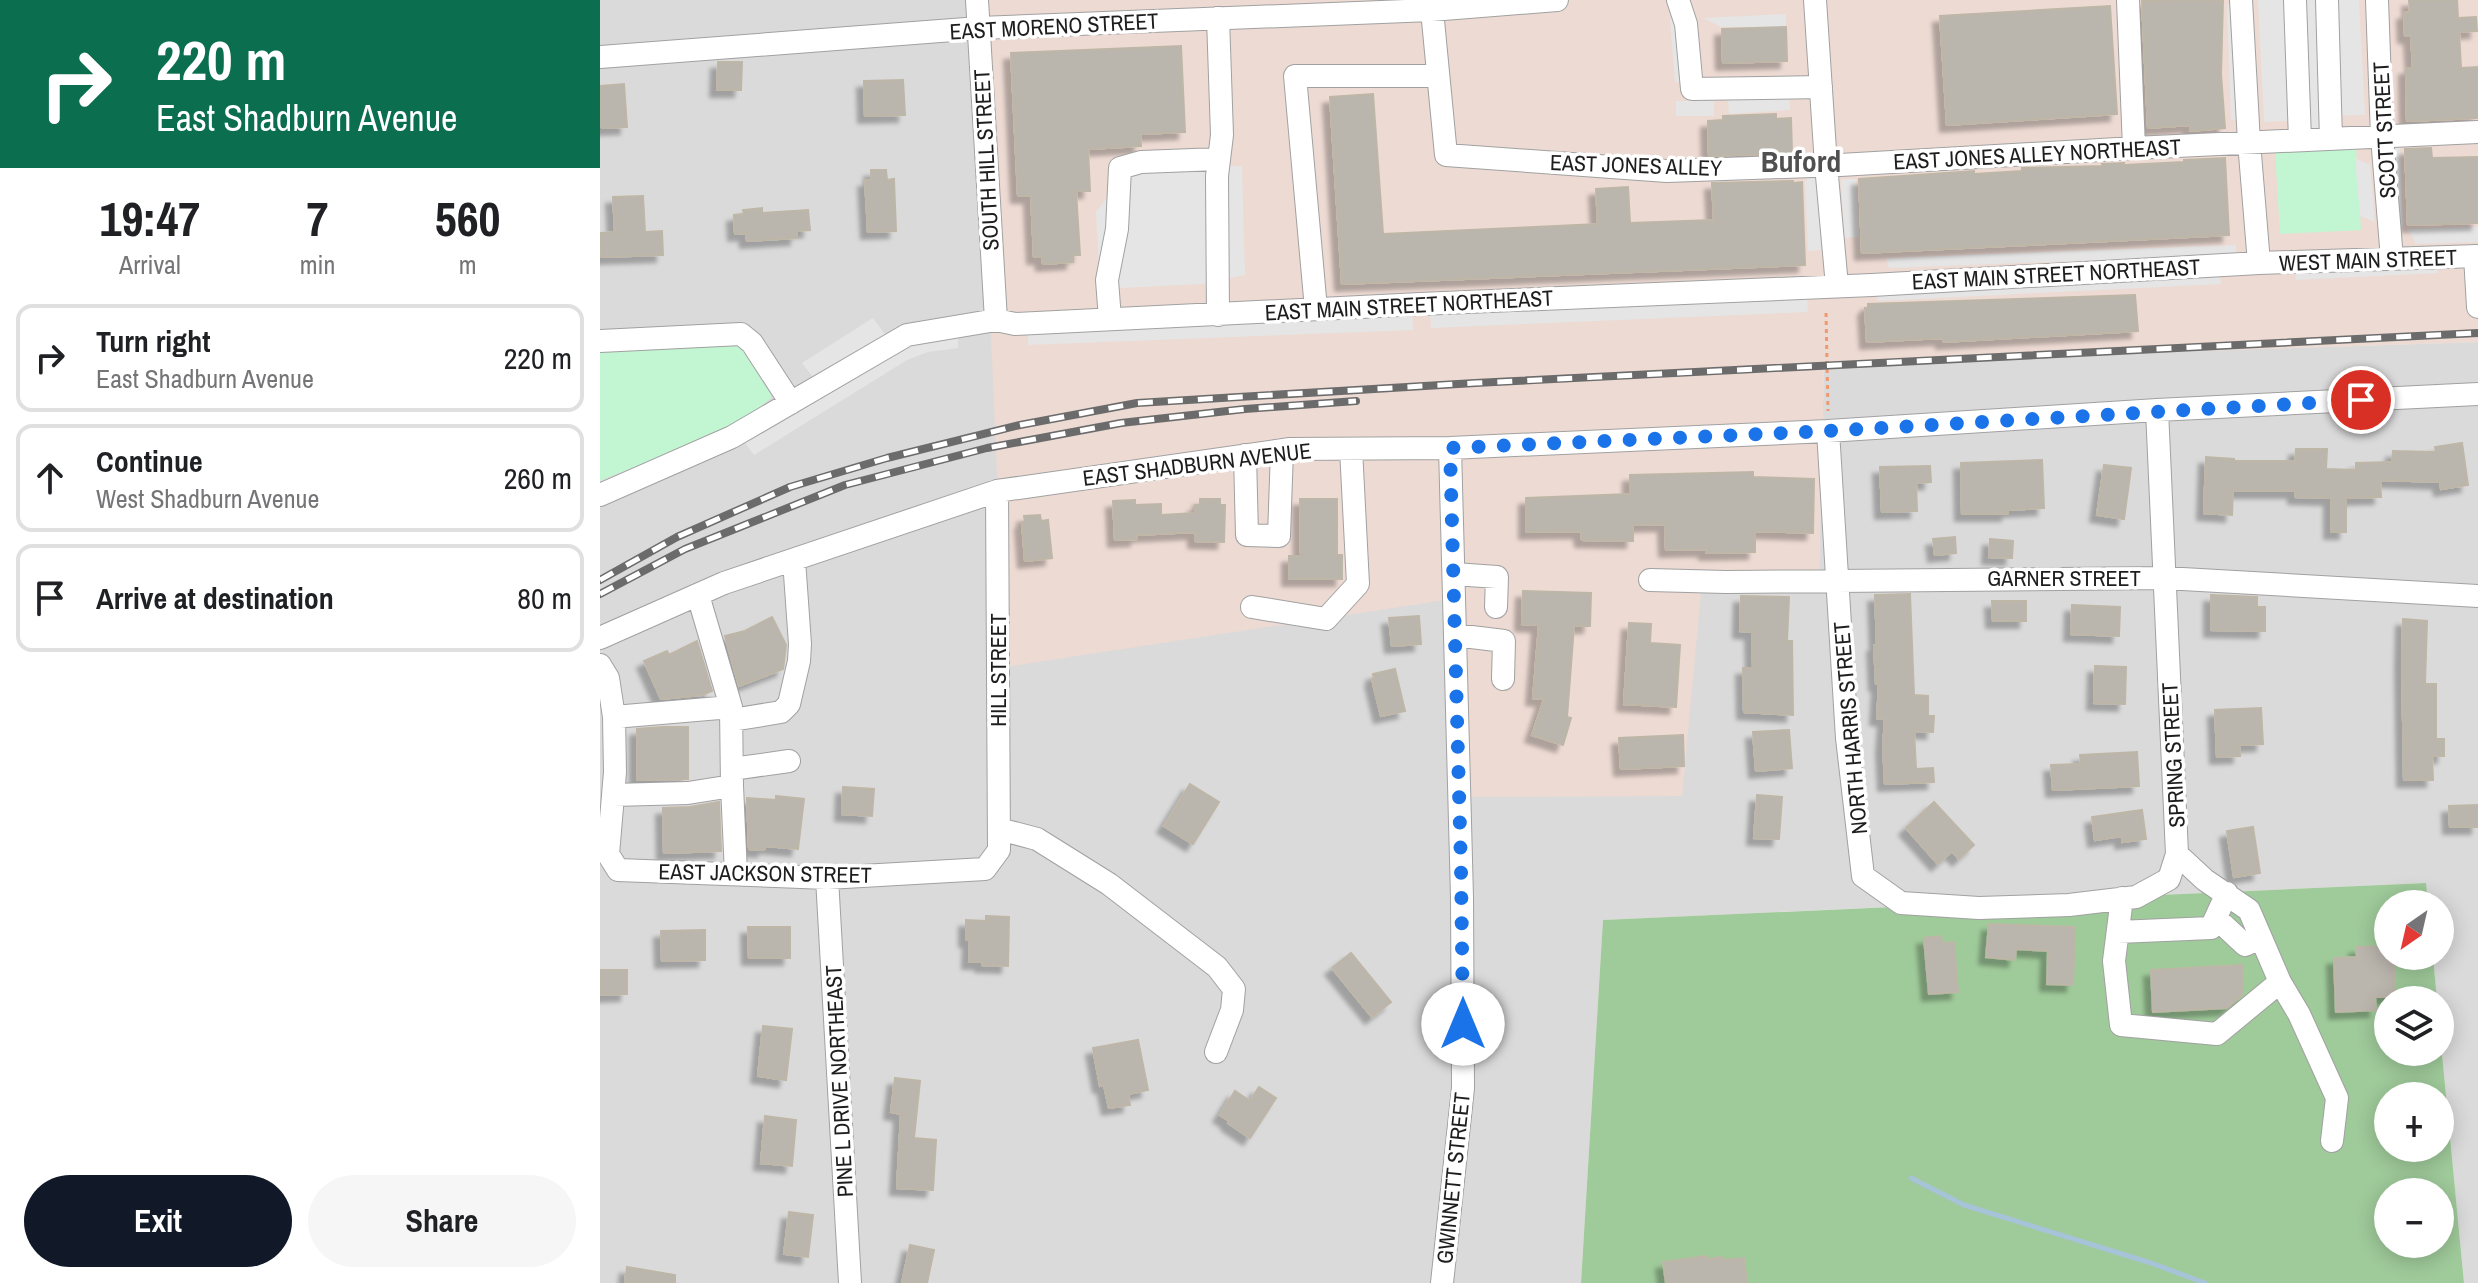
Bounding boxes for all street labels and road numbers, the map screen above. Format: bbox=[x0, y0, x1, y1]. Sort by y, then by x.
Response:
street label: EAST MORENO STREET bbox=[949, 6, 1159, 46]
street label: SCOTT STREET bbox=[2365, 61, 2403, 199]
street label: SOUTH HILL STREET bbox=[966, 68, 1006, 252]
street label: EAST JONES ALLEY NORTHEAST bbox=[1892, 131, 2182, 177]
street label: EAST JONES ALLEY bbox=[1549, 147, 1723, 183]
street label: WEST MAIN STREET bbox=[2278, 242, 2458, 278]
street label: EAST MAIN STREET NORTHEAST bbox=[1911, 251, 2201, 297]
street label: EAST MAIN STREET NORTHEAST bbox=[1264, 282, 1554, 328]
street label: EAST SHADBURN AVENUE bbox=[1081, 435, 1313, 493]
street label: GARNER STREET bbox=[1987, 563, 2141, 593]
street label: HILL STREET bbox=[983, 613, 1013, 727]
street label: NORTH HARRIS STREET bbox=[1826, 621, 1874, 835]
street label: SPRING STREET bbox=[2154, 682, 2192, 828]
street label: EAST JACKSON STREET bbox=[658, 856, 872, 890]
street label: PINE L DRIVE NORTHEAST bbox=[818, 964, 860, 1198]
street label: GWINNETT STREET bbox=[1429, 1091, 1477, 1265]

